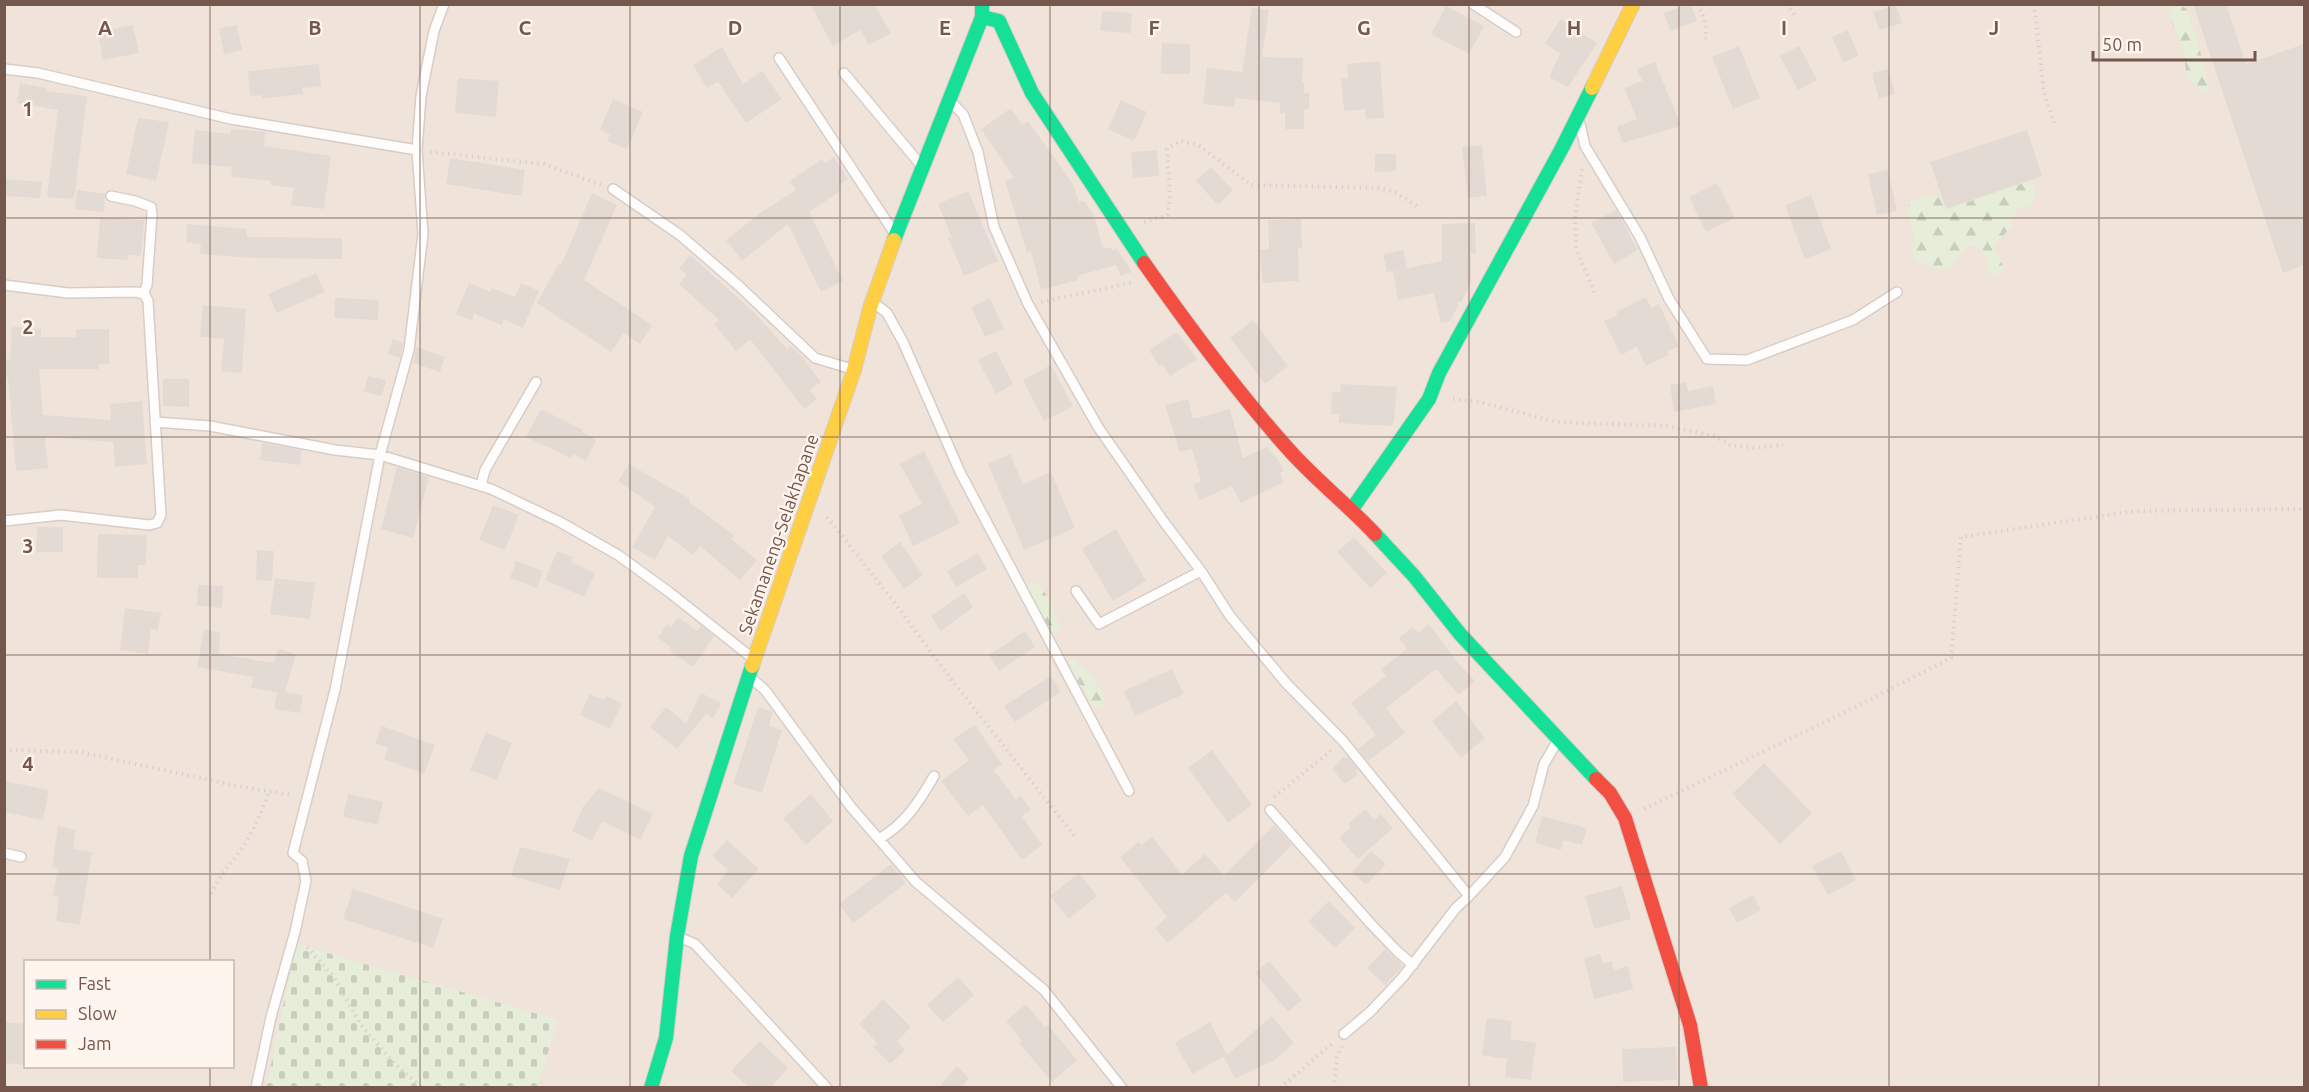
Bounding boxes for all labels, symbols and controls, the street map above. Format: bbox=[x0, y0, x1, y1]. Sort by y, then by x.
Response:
text: A bbox=[98, 16, 112, 39]
text: B bbox=[308, 16, 322, 39]
text: C bbox=[519, 16, 532, 39]
text: D bbox=[728, 16, 742, 39]
text: E bbox=[939, 16, 951, 39]
text: F bbox=[1148, 16, 1160, 39]
text: G bbox=[1357, 16, 1371, 39]
text: H bbox=[1567, 16, 1581, 39]
text: I bbox=[1781, 16, 1787, 39]
text: J bbox=[1989, 16, 1999, 39]
scale bar bbox=[2093, 24, 2255, 62]
text: 50 m bbox=[2102, 34, 2142, 54]
text: 1 bbox=[22, 97, 34, 120]
text: 2 bbox=[22, 315, 34, 338]
street label: Sekamaneng-Selakhapane bbox=[734, 431, 822, 637]
text: 3 bbox=[22, 534, 34, 557]
text: 4 bbox=[22, 752, 34, 775]
legend bbox=[24, 960, 234, 1068]
text: Fast bbox=[78, 973, 111, 993]
text: Slow bbox=[78, 1003, 117, 1023]
text: Jam bbox=[78, 1033, 112, 1053]

